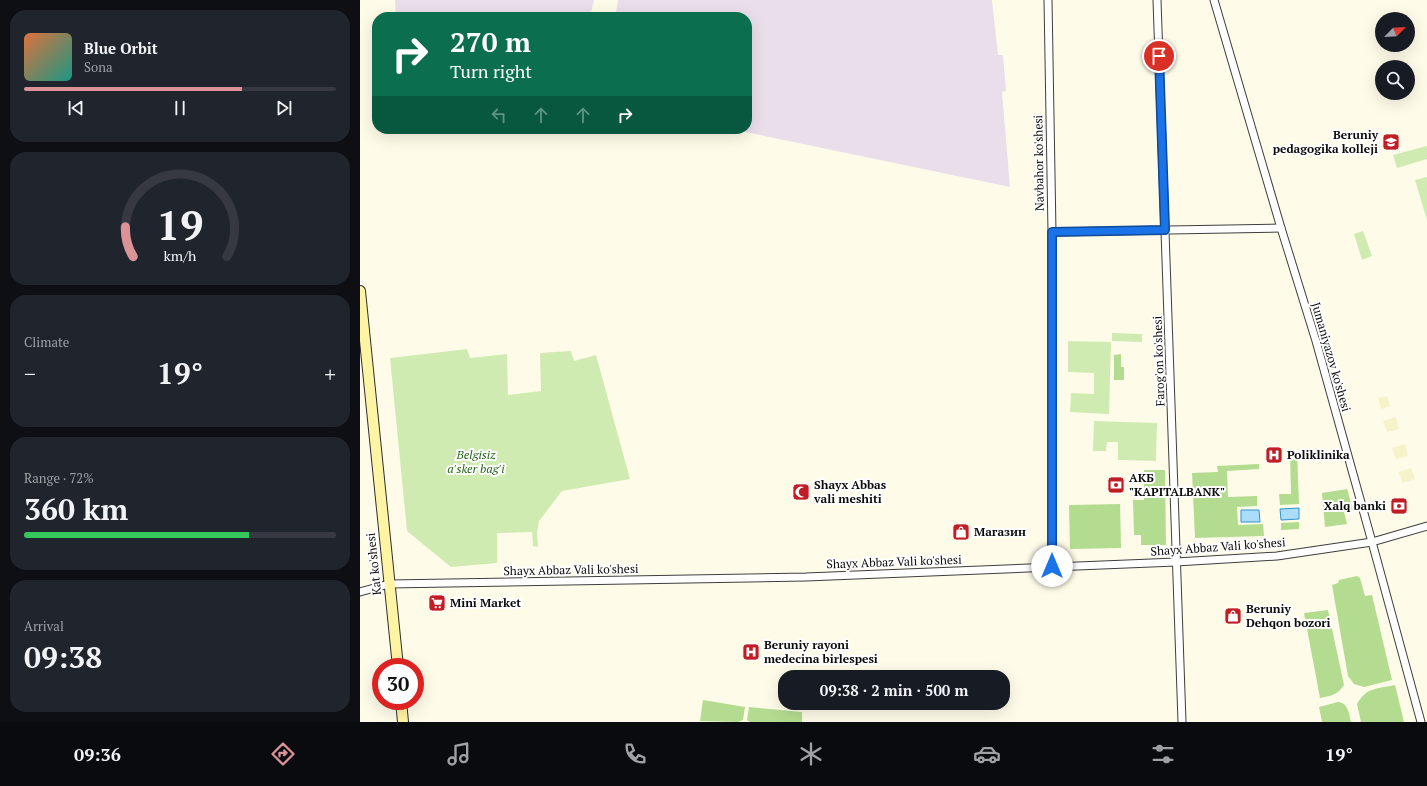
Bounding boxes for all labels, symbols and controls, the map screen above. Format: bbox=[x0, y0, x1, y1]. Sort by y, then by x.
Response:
north arrow bbox=[1375, 12, 1415, 52]
map controls bbox=[1375, 12, 1415, 100]
text: 270 m bbox=[450, 23, 531, 60]
icon: right bbox=[384, 28, 436, 80]
text: Blue Orbit bbox=[84, 38, 158, 58]
pin bbox=[1142, 39, 1176, 73]
icon: arrive bbox=[1148, 45, 1170, 67]
text: Sona bbox=[84, 58, 112, 76]
text: Turn right bbox=[450, 59, 532, 83]
button: search bbox=[1375, 60, 1415, 100]
icon: previous bbox=[65, 97, 87, 119]
icon: pause bbox=[169, 97, 191, 119]
icon: next bbox=[273, 97, 295, 119]
icon: left bbox=[488, 104, 510, 126]
icon: ahead bbox=[530, 104, 552, 126]
icon: ahead bbox=[572, 104, 594, 126]
icon: right bbox=[614, 104, 636, 126]
street label: Navbahor ko'shesi bbox=[1030, 114, 1047, 211]
place label: Beruniy pedagogika kolleji bbox=[1273, 127, 1379, 156]
school or university icon: Beruniy pedagogika kolleji bbox=[1381, 132, 1401, 152]
text: 19 bbox=[156, 196, 204, 251]
text: km/h bbox=[164, 245, 197, 264]
street label: Jumaniyazov ko'shesi bbox=[1309, 300, 1354, 414]
street label: Farog'on ko'shesi bbox=[1149, 315, 1168, 407]
text: Climate bbox=[24, 333, 69, 351]
text: 19° bbox=[157, 353, 203, 393]
text: − bbox=[24, 359, 36, 388]
text: + bbox=[324, 359, 336, 388]
hospital icon: Poliklinika bbox=[1264, 445, 1284, 465]
park label: Belgisiz a'sker bag'i bbox=[447, 447, 505, 476]
place label: Poliklinika bbox=[1287, 447, 1350, 462]
text: Range · 72% bbox=[24, 469, 94, 487]
place label: АКБ "KAPITALBANK" bbox=[1129, 470, 1225, 499]
bank icon: АКБ "KAPITALBANK" bbox=[1106, 475, 1126, 495]
place label: Shayx Abbas vali meshiti bbox=[813, 477, 887, 506]
mosque icon: Shayx Abbas vali meshiti bbox=[791, 482, 811, 502]
text: 360 km bbox=[24, 489, 128, 529]
bank icon: Xalq banki bbox=[1389, 496, 1409, 516]
place label: Xalq banki bbox=[1324, 498, 1386, 513]
shop icon: Магазин bbox=[951, 522, 971, 542]
place label: Магазин bbox=[974, 524, 1026, 539]
street label: Kat ko'shesi bbox=[363, 532, 384, 596]
street label: Shayx Abbaz Vali ko'shesi bbox=[1150, 534, 1286, 559]
position arrow bbox=[1031, 545, 1073, 587]
street label: Shayx Abbaz Vali ko'shesi bbox=[826, 552, 962, 571]
street label: Shayx Abbaz Vali ko'shesi bbox=[503, 561, 639, 578]
supermarket icon: Mini Market bbox=[427, 593, 447, 613]
place label: Mini Market bbox=[450, 595, 521, 610]
place label: Beruniy Dehqon bozori bbox=[1246, 601, 1330, 630]
shop icon: Beruniy Dehqon bozori bbox=[1223, 606, 1243, 626]
text: Arrival bbox=[24, 617, 64, 635]
text: 09:38 bbox=[24, 637, 102, 677]
place label: Beruniy rayoni medecina birlespesi bbox=[764, 637, 878, 666]
hospital icon: Beruniy rayoni medecina birlespesi bbox=[741, 642, 761, 662]
speed limit sign: 30 bbox=[372, 658, 424, 710]
text: 09:38 · 2 min · 500 m bbox=[820, 680, 968, 700]
icon: directions bbox=[269, 740, 297, 768]
icon: music bbox=[445, 740, 473, 768]
icon: phone bbox=[621, 740, 649, 768]
icon: climate bbox=[797, 740, 825, 768]
icon: car bbox=[973, 740, 1001, 768]
icon: filters bbox=[1149, 740, 1177, 768]
text: 09:36 bbox=[74, 742, 121, 766]
text: 19° bbox=[1325, 742, 1353, 766]

